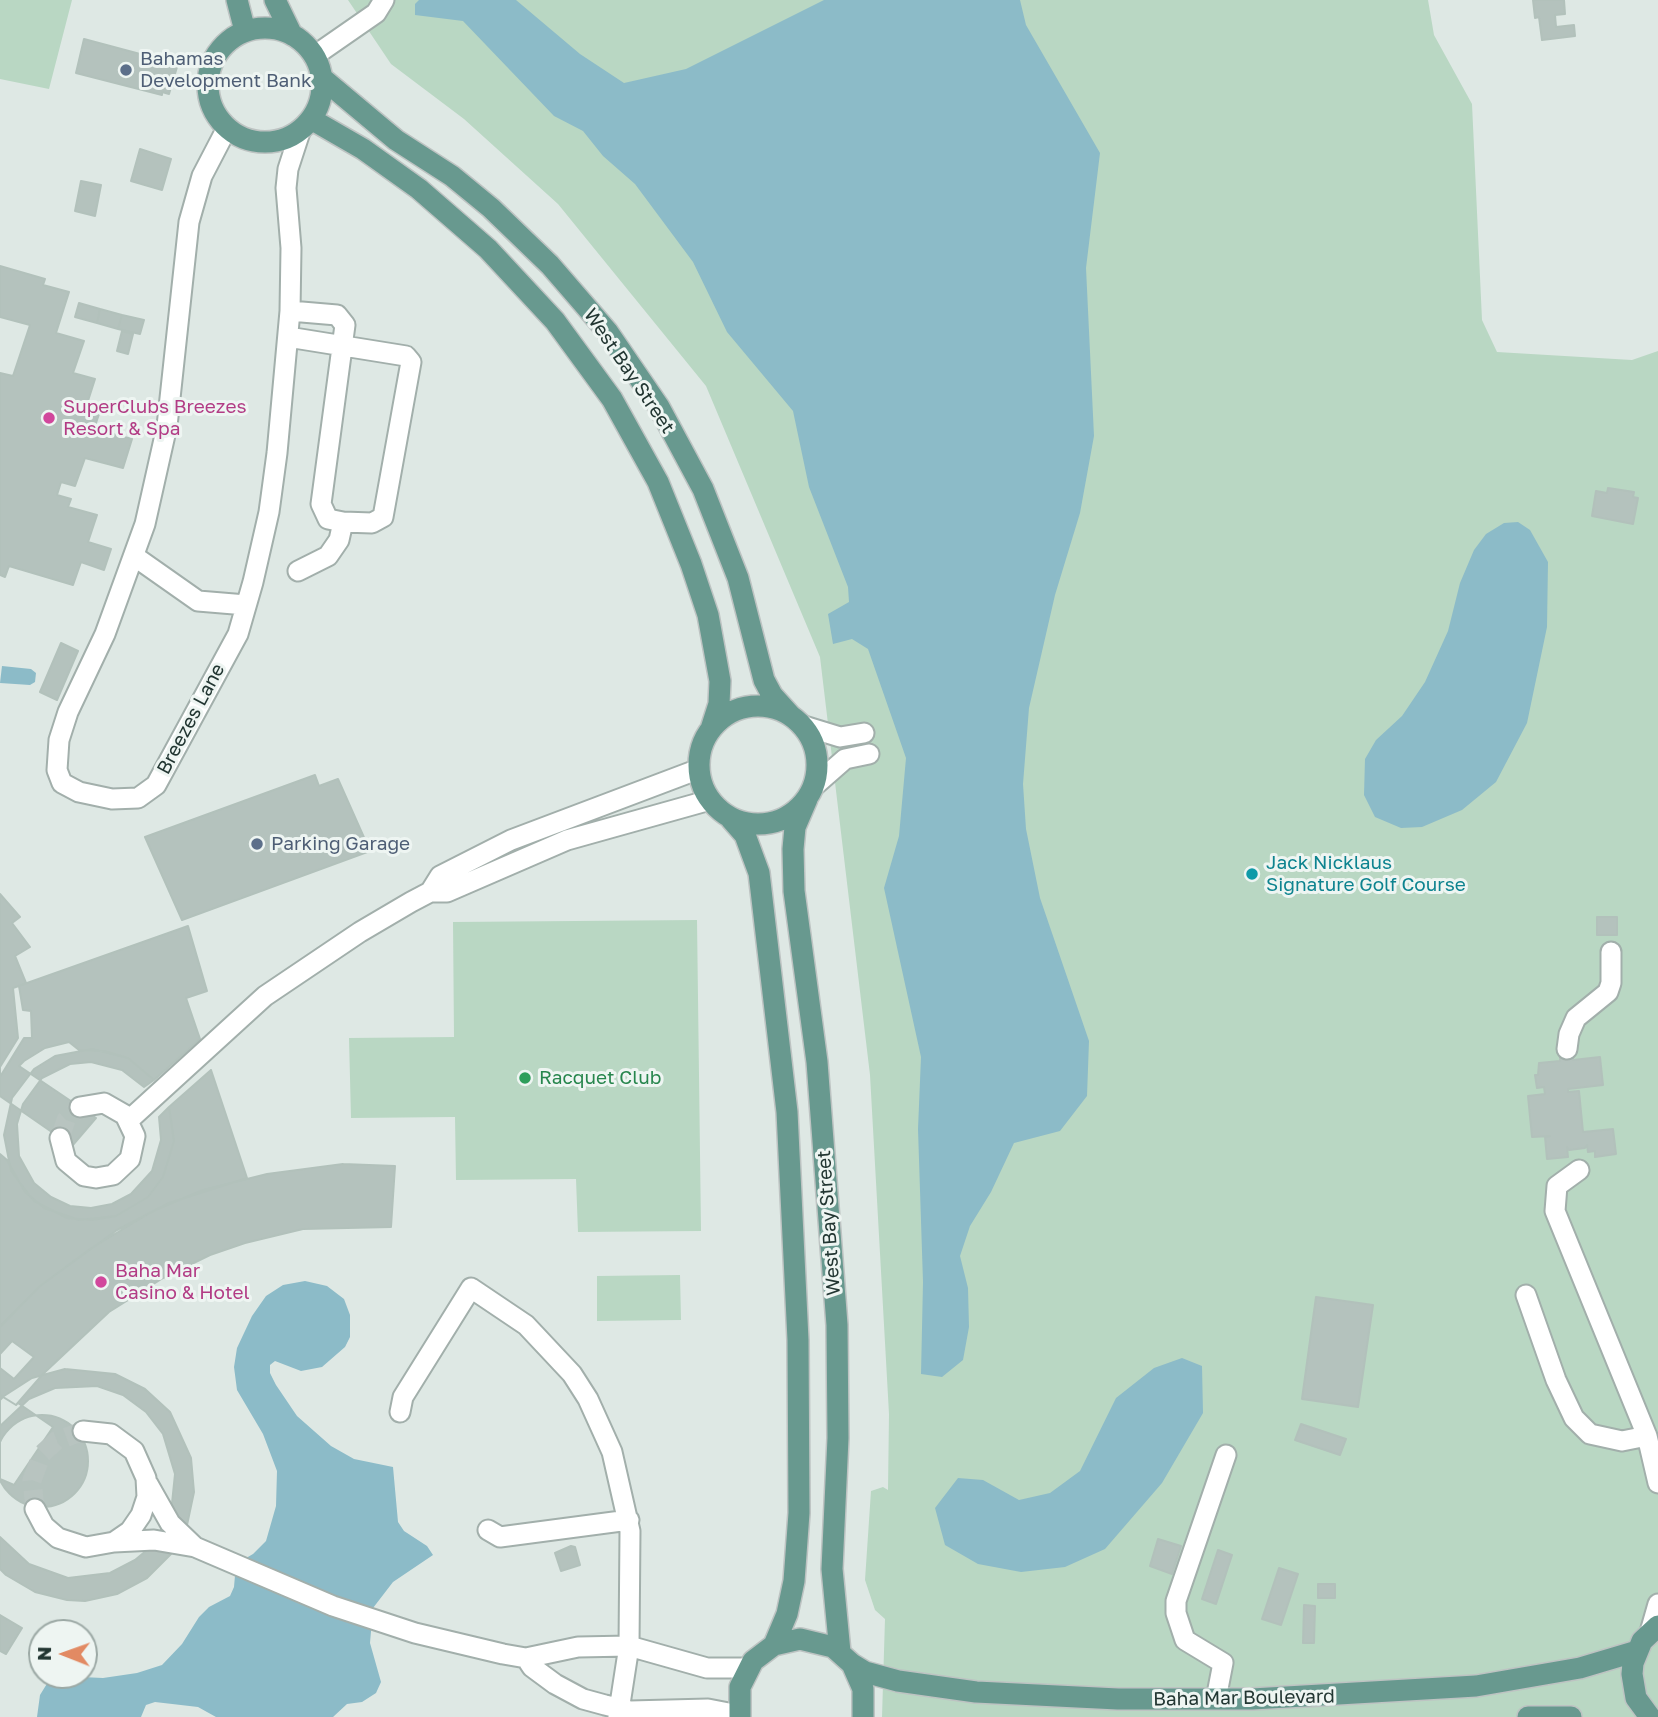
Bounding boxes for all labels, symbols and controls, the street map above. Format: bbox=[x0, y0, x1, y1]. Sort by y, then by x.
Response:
place label: Bahamas Development Bank bbox=[140, 48, 312, 92]
marker: Bahamas Development Bank bbox=[118, 62, 134, 78]
street label: West Bay Street bbox=[579, 304, 679, 438]
place label: SuperClubs Breezes Resort & Spa bbox=[63, 396, 247, 440]
marker: SuperClubs Breezes Resort & Spa bbox=[41, 410, 57, 426]
street label: Breezes Lane bbox=[152, 660, 230, 778]
place label: Parking Garage bbox=[271, 833, 410, 855]
marker: Parking Garage bbox=[249, 836, 265, 852]
place label: Jack Nicklaus Signature Golf Course bbox=[1266, 852, 1466, 896]
marker: Jack Nicklaus Signature Golf Course bbox=[1244, 866, 1260, 882]
place label: Racquet Club bbox=[539, 1067, 662, 1089]
marker: Racquet Club bbox=[517, 1070, 533, 1086]
street label: West Bay Street bbox=[813, 1150, 845, 1296]
place label: Baha Mar Casino & Hotel bbox=[115, 1260, 250, 1304]
marker: Baha Mar Casino & Hotel bbox=[93, 1274, 109, 1290]
north arrow bbox=[28, 1619, 98, 1689]
text: N bbox=[32, 1646, 55, 1661]
street label: Baha Mar Boulevard bbox=[1153, 1685, 1335, 1711]

